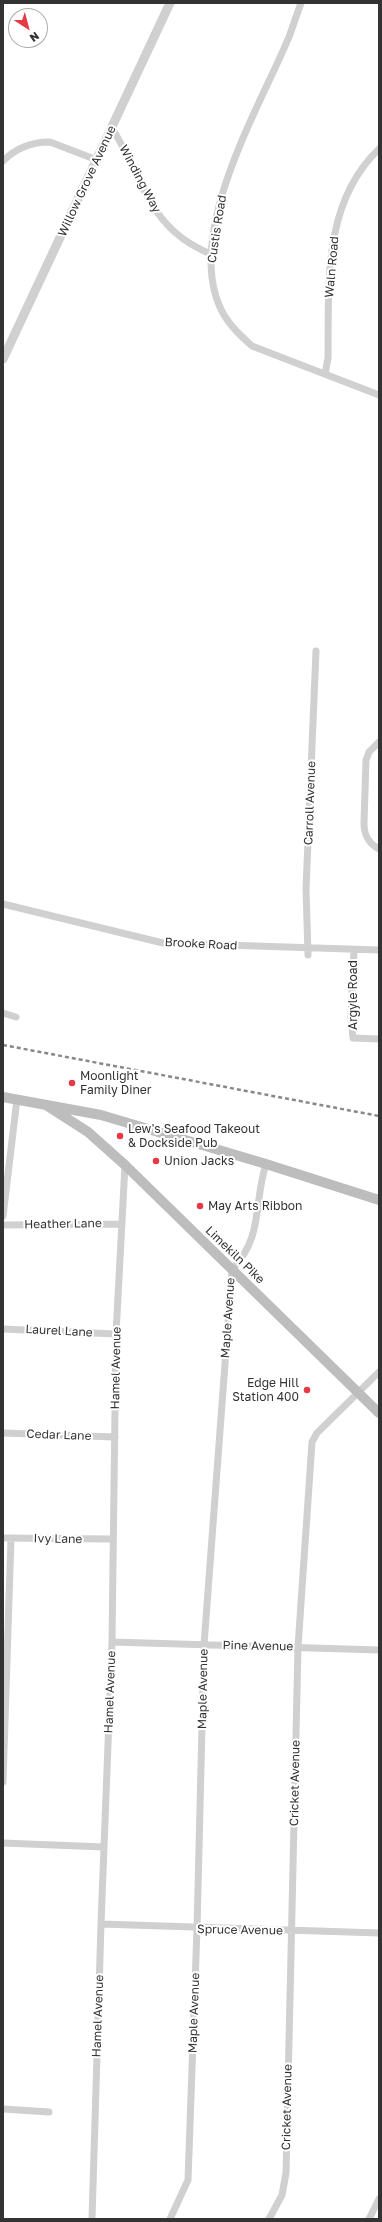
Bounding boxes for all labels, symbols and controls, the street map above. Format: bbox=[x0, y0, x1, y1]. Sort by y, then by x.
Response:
north arrow bbox=[8, 8, 48, 48]
text: N bbox=[28, 30, 42, 45]
street label: Willow Grove Avenue bbox=[55, 123, 119, 239]
street label: Winding Way bbox=[116, 143, 164, 215]
street label: Custis Road bbox=[205, 194, 229, 264]
street label: Waln Road bbox=[322, 236, 342, 298]
street label: Carroll Avenue bbox=[301, 761, 319, 845]
street label: Brooke Road bbox=[164, 935, 238, 953]
street label: Argyle Road bbox=[346, 960, 360, 1030]
place label: Moonlight Family Diner bbox=[80, 1069, 151, 1097]
marker: Moonlight Family Diner bbox=[67, 1078, 77, 1088]
place label: Lew's Seafood Takeout & Dockside Pub bbox=[128, 1122, 260, 1150]
marker: Lew's Seafood Takeout & Dockside Pub bbox=[115, 1131, 125, 1141]
place label: Union Jacks bbox=[164, 1154, 234, 1168]
marker: Union Jacks bbox=[151, 1156, 161, 1166]
place label: May Arts Ribbon bbox=[208, 1199, 302, 1213]
marker: May Arts Ribbon bbox=[195, 1201, 205, 1211]
street label: Heather Lane bbox=[24, 1216, 102, 1232]
street label: Limekiln Pike bbox=[203, 1223, 267, 1287]
street label: Maple Avenue bbox=[218, 1277, 238, 1359]
street label: Laurel Lane bbox=[25, 1322, 93, 1340]
street label: Hamel Avenue bbox=[108, 1327, 124, 1409]
place label: Edge Hill Station 400 bbox=[232, 1376, 299, 1404]
marker: Edge Hill Station 400 bbox=[302, 1385, 312, 1395]
street label: Cedar Lane bbox=[26, 1427, 92, 1443]
street label: Ivy Lane bbox=[34, 1531, 82, 1547]
street label: Pine Avenue bbox=[222, 1638, 294, 1654]
street label: Maple Avenue bbox=[195, 1649, 211, 1729]
street label: Hamel Avenue bbox=[101, 1650, 119, 1734]
street label: Cricket Avenue bbox=[287, 1740, 303, 1826]
street label: Spruce Avenue bbox=[197, 1922, 283, 1938]
street label: Maple Avenue bbox=[185, 1973, 203, 2053]
street label: Hamel Avenue bbox=[89, 1974, 107, 2058]
street label: Cricket Avenue bbox=[279, 2064, 295, 2150]

